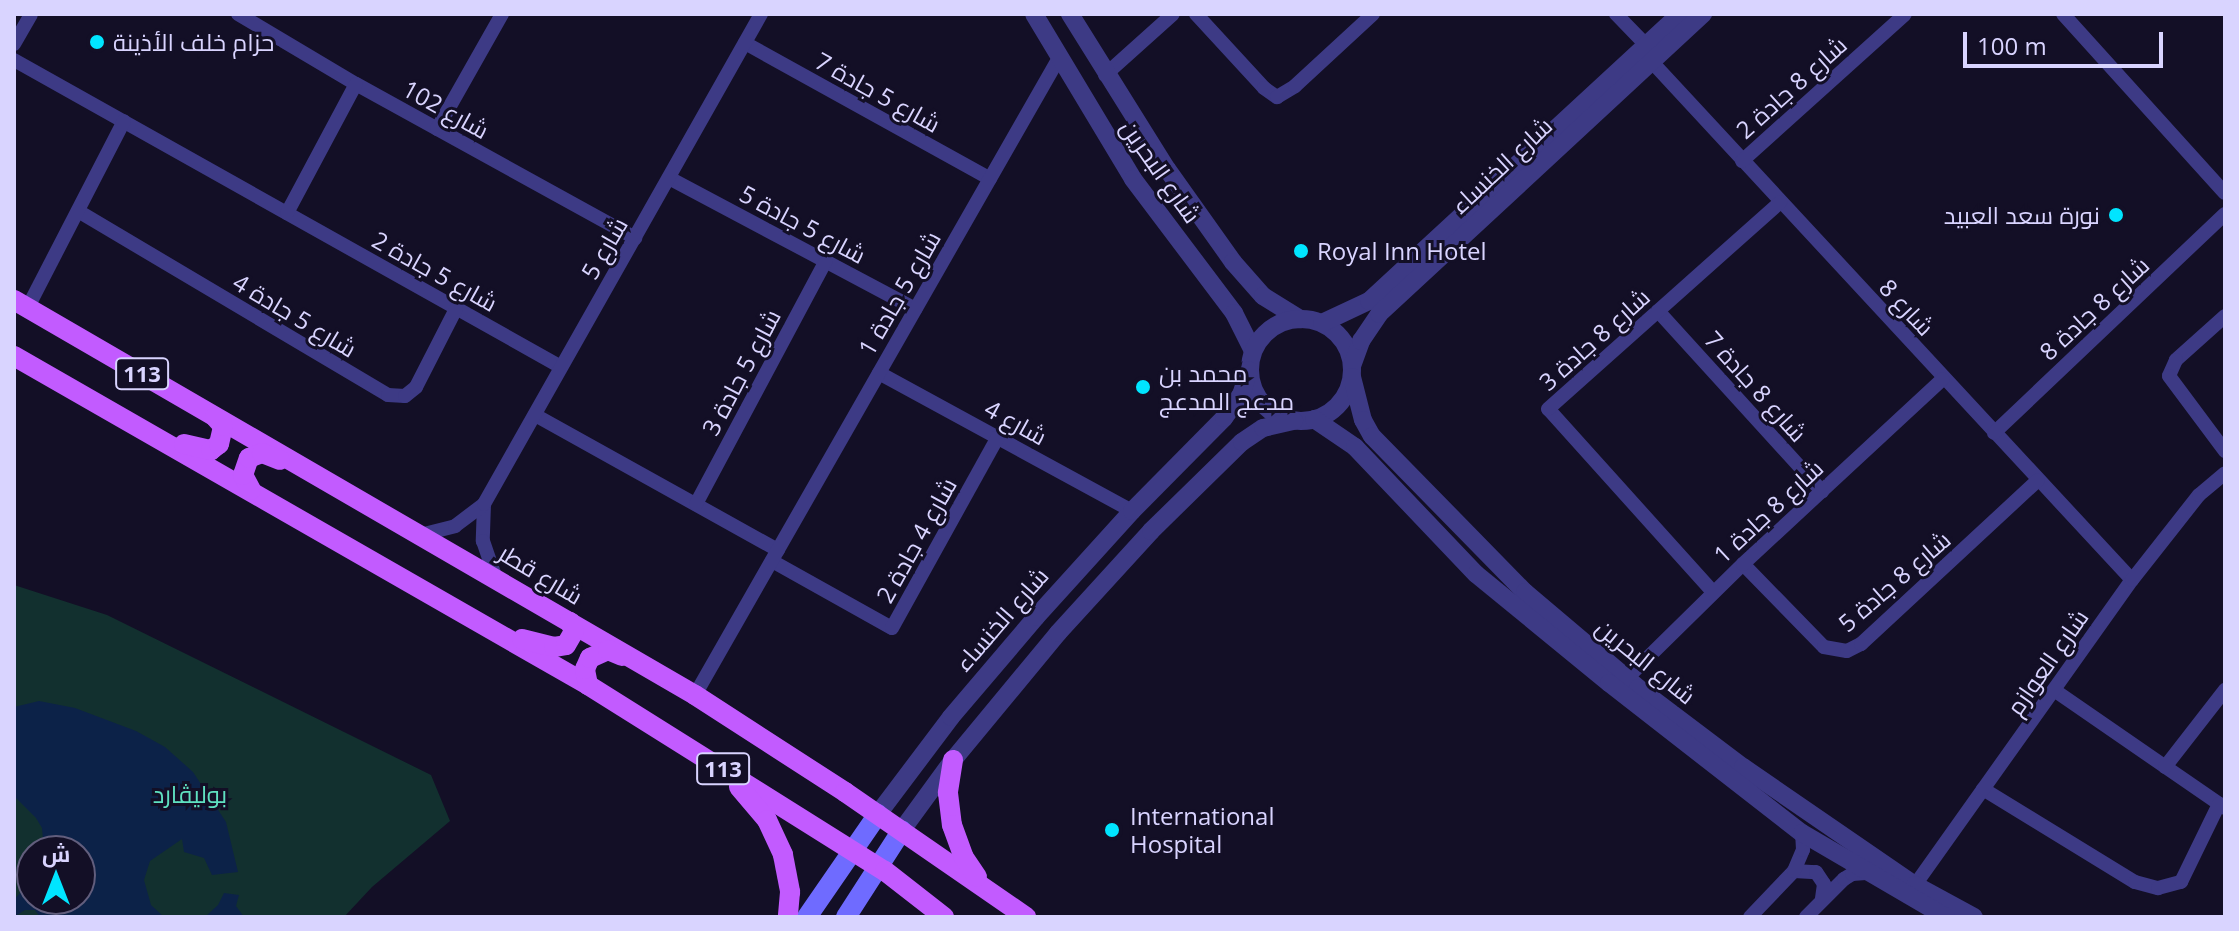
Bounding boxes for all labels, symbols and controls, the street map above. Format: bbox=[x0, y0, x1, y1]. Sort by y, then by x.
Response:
scale bar bbox=[1967, 16, 2167, 66]
place label: حزام خلف الأذينة bbox=[113, 28, 274, 56]
text: 100 m bbox=[1977, 29, 2047, 62]
street label: شارع 8 جادة 2 bbox=[1730, 30, 1852, 144]
marker: حزام خلف الأذينة bbox=[88, 33, 106, 51]
street label: شارع 5 جادة 7 bbox=[810, 46, 946, 138]
street label: شارع 102 bbox=[398, 74, 494, 144]
street label: شارع الخنساء bbox=[1444, 111, 1558, 219]
street label: شارع البحرين bbox=[1115, 114, 1207, 228]
street label: شارع 5 جادة 5 bbox=[735, 179, 871, 269]
place label: نورة سعد العبيد bbox=[1944, 201, 2100, 229]
marker: نورة سعد العبيد bbox=[2107, 206, 2125, 224]
street label: شارع 5 bbox=[575, 212, 633, 284]
street label: شارع 5 جادة 2 bbox=[367, 225, 503, 317]
street label: شارع 5 جادة 1 bbox=[852, 226, 946, 360]
place label: Royal Inn Hotel bbox=[1317, 237, 1486, 265]
marker: Royal Inn Hotel bbox=[1292, 242, 1310, 260]
street label: شارع 8 جادة 8 bbox=[2033, 250, 2155, 366]
street label: شارع 5 جادة 4 bbox=[228, 267, 362, 363]
street label: شارع 8 bbox=[1874, 273, 1940, 341]
street label: شارع 8 جادة 3 bbox=[1533, 282, 1655, 396]
street label: شارع 5 جادة 3 bbox=[696, 304, 786, 440]
street label: شارع 8 جادة 7 bbox=[1699, 325, 1813, 447]
road number: 113 bbox=[114, 356, 170, 392]
place label: محمد بن مدعج المدعج bbox=[1159, 359, 1294, 415]
marker: محمد بن مدعج المدعج bbox=[1134, 378, 1152, 396]
street label: شارع 4 bbox=[980, 393, 1052, 451]
street label: شارع 8 جادة 1 bbox=[1707, 453, 1829, 569]
street label: شارع 4 جادة 2 bbox=[870, 472, 962, 608]
street label: شارع 8 جادة 5 bbox=[1832, 525, 1956, 637]
street label: شارع قطر bbox=[494, 538, 588, 610]
street label: شارع الخنساء bbox=[948, 561, 1054, 677]
street label: شارع العوازم bbox=[2000, 603, 2094, 721]
street label: شارع البحرين bbox=[1590, 612, 1702, 710]
road number: 113 bbox=[695, 751, 751, 787]
park label: بوليڤارد bbox=[153, 780, 227, 808]
place label: International Hospital bbox=[1130, 802, 1274, 858]
marker: International Hospital bbox=[1101, 819, 1123, 841]
north arrow bbox=[16, 835, 96, 915]
text: ش bbox=[42, 838, 70, 868]

